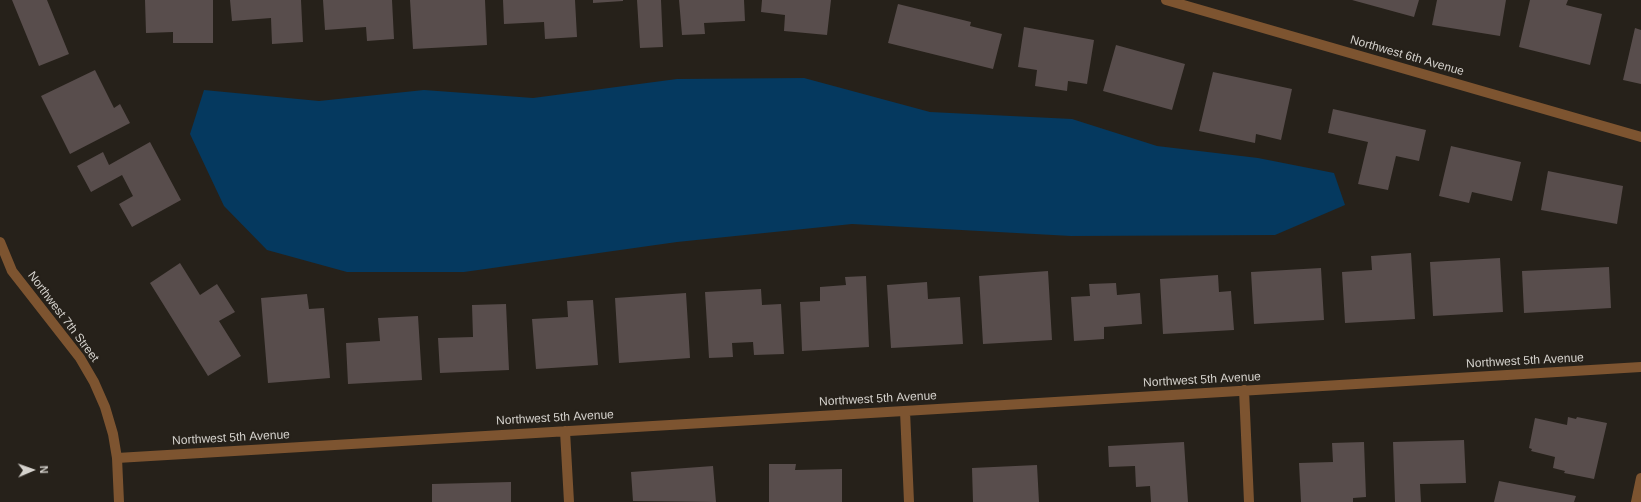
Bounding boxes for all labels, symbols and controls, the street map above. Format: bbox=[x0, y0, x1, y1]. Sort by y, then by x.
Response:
street label: Northwest 6th Avenue bbox=[1348, 33, 1466, 79]
street label: Northwest 7th Street bbox=[24, 269, 102, 365]
street label: Northwest 5th Avenue bbox=[1466, 351, 1584, 371]
street label: Northwest 5th Avenue bbox=[1143, 370, 1261, 390]
street label: Northwest 5th Avenue bbox=[819, 389, 937, 409]
street label: Northwest 5th Avenue bbox=[496, 408, 614, 428]
street label: Northwest 5th Avenue bbox=[172, 428, 290, 448]
north arrow bbox=[12, 450, 52, 490]
text: N bbox=[38, 465, 50, 474]

